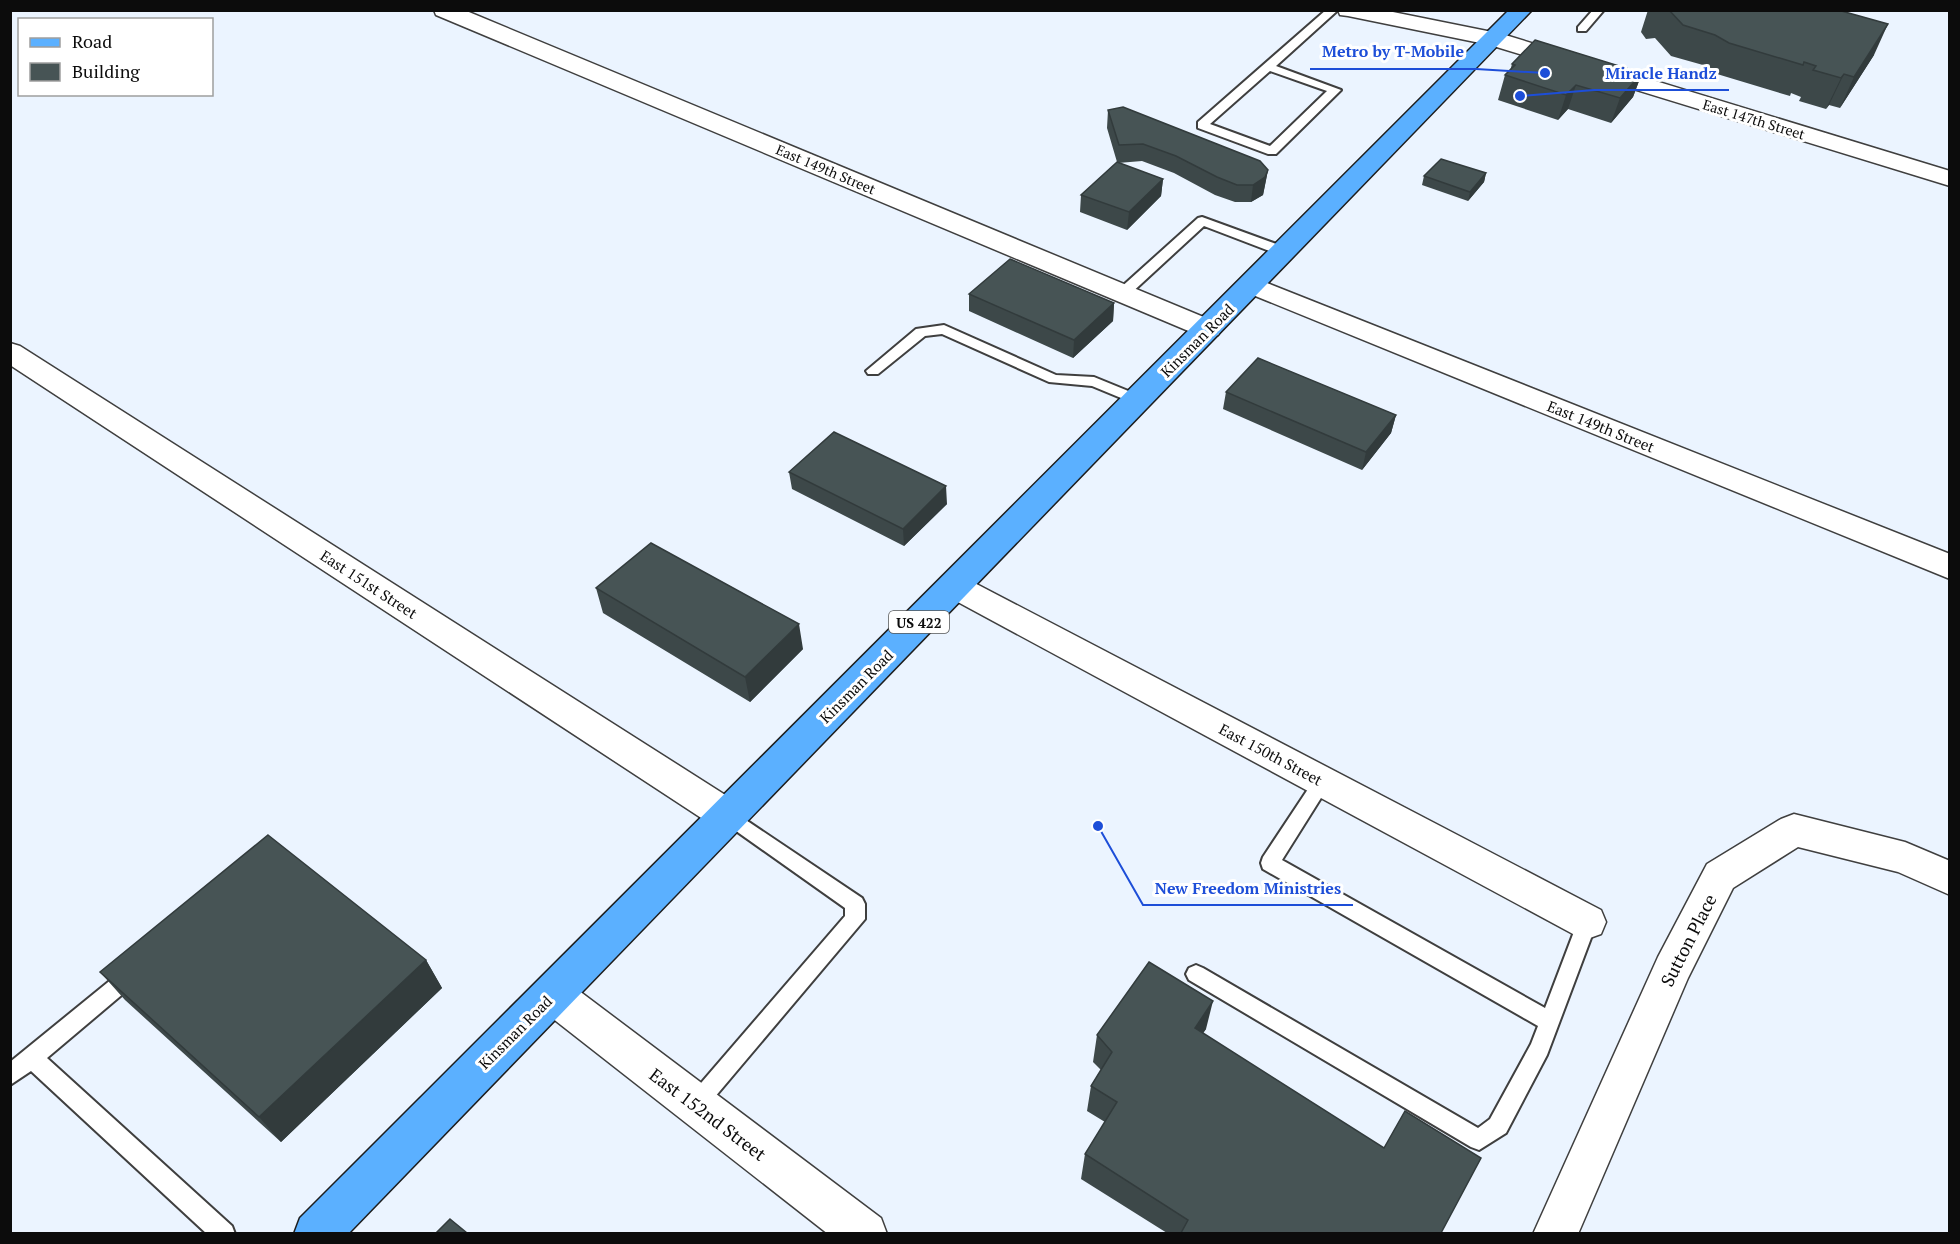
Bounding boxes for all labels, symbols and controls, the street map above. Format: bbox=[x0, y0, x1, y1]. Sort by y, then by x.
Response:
legend bbox=[18, 18, 213, 96]
text: Road bbox=[72, 29, 112, 53]
callout: Metro by T-Mobile bbox=[1310, 35, 1476, 69]
text: Metro by T-Mobile bbox=[1322, 40, 1464, 62]
callout: Miracle Handz bbox=[1594, 56, 1729, 90]
text: Building bbox=[72, 59, 140, 83]
text: Miracle Handz bbox=[1605, 62, 1717, 84]
street label: East 147th Street bbox=[1701, 94, 1808, 144]
street label: East 149th Street bbox=[773, 139, 879, 199]
street label: Kinsman Road bbox=[1156, 299, 1238, 381]
street label: East 149th Street bbox=[1544, 395, 1658, 457]
street label: East 151st Street bbox=[317, 545, 422, 623]
road number: US 422 bbox=[889, 611, 949, 633]
street label: Kinsman Road bbox=[815, 645, 897, 727]
street label: East 150th Street bbox=[1216, 718, 1326, 790]
callout: New Freedom Ministries bbox=[1143, 871, 1353, 905]
text: New Freedom Ministries bbox=[1155, 877, 1341, 899]
street label: Sutton Place bbox=[1654, 890, 1722, 990]
street label: Kinsman Road bbox=[474, 991, 556, 1073]
street label: East 152nd Street bbox=[645, 1062, 771, 1166]

